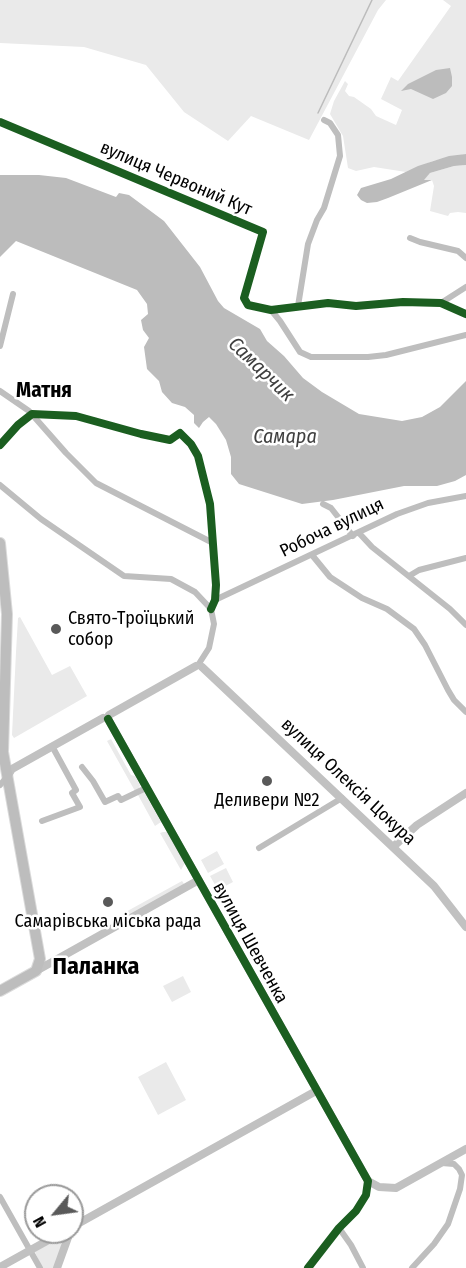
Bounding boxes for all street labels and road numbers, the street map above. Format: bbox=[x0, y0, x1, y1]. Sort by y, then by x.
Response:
street label: вулиця Червоний Кут bbox=[97, 137, 255, 221]
street label: Робоча вулиця bbox=[276, 494, 388, 562]
street label: вулиця Олексія Цокура bbox=[276, 714, 420, 850]
street label: вулиця Шевченка bbox=[208, 879, 292, 1007]

